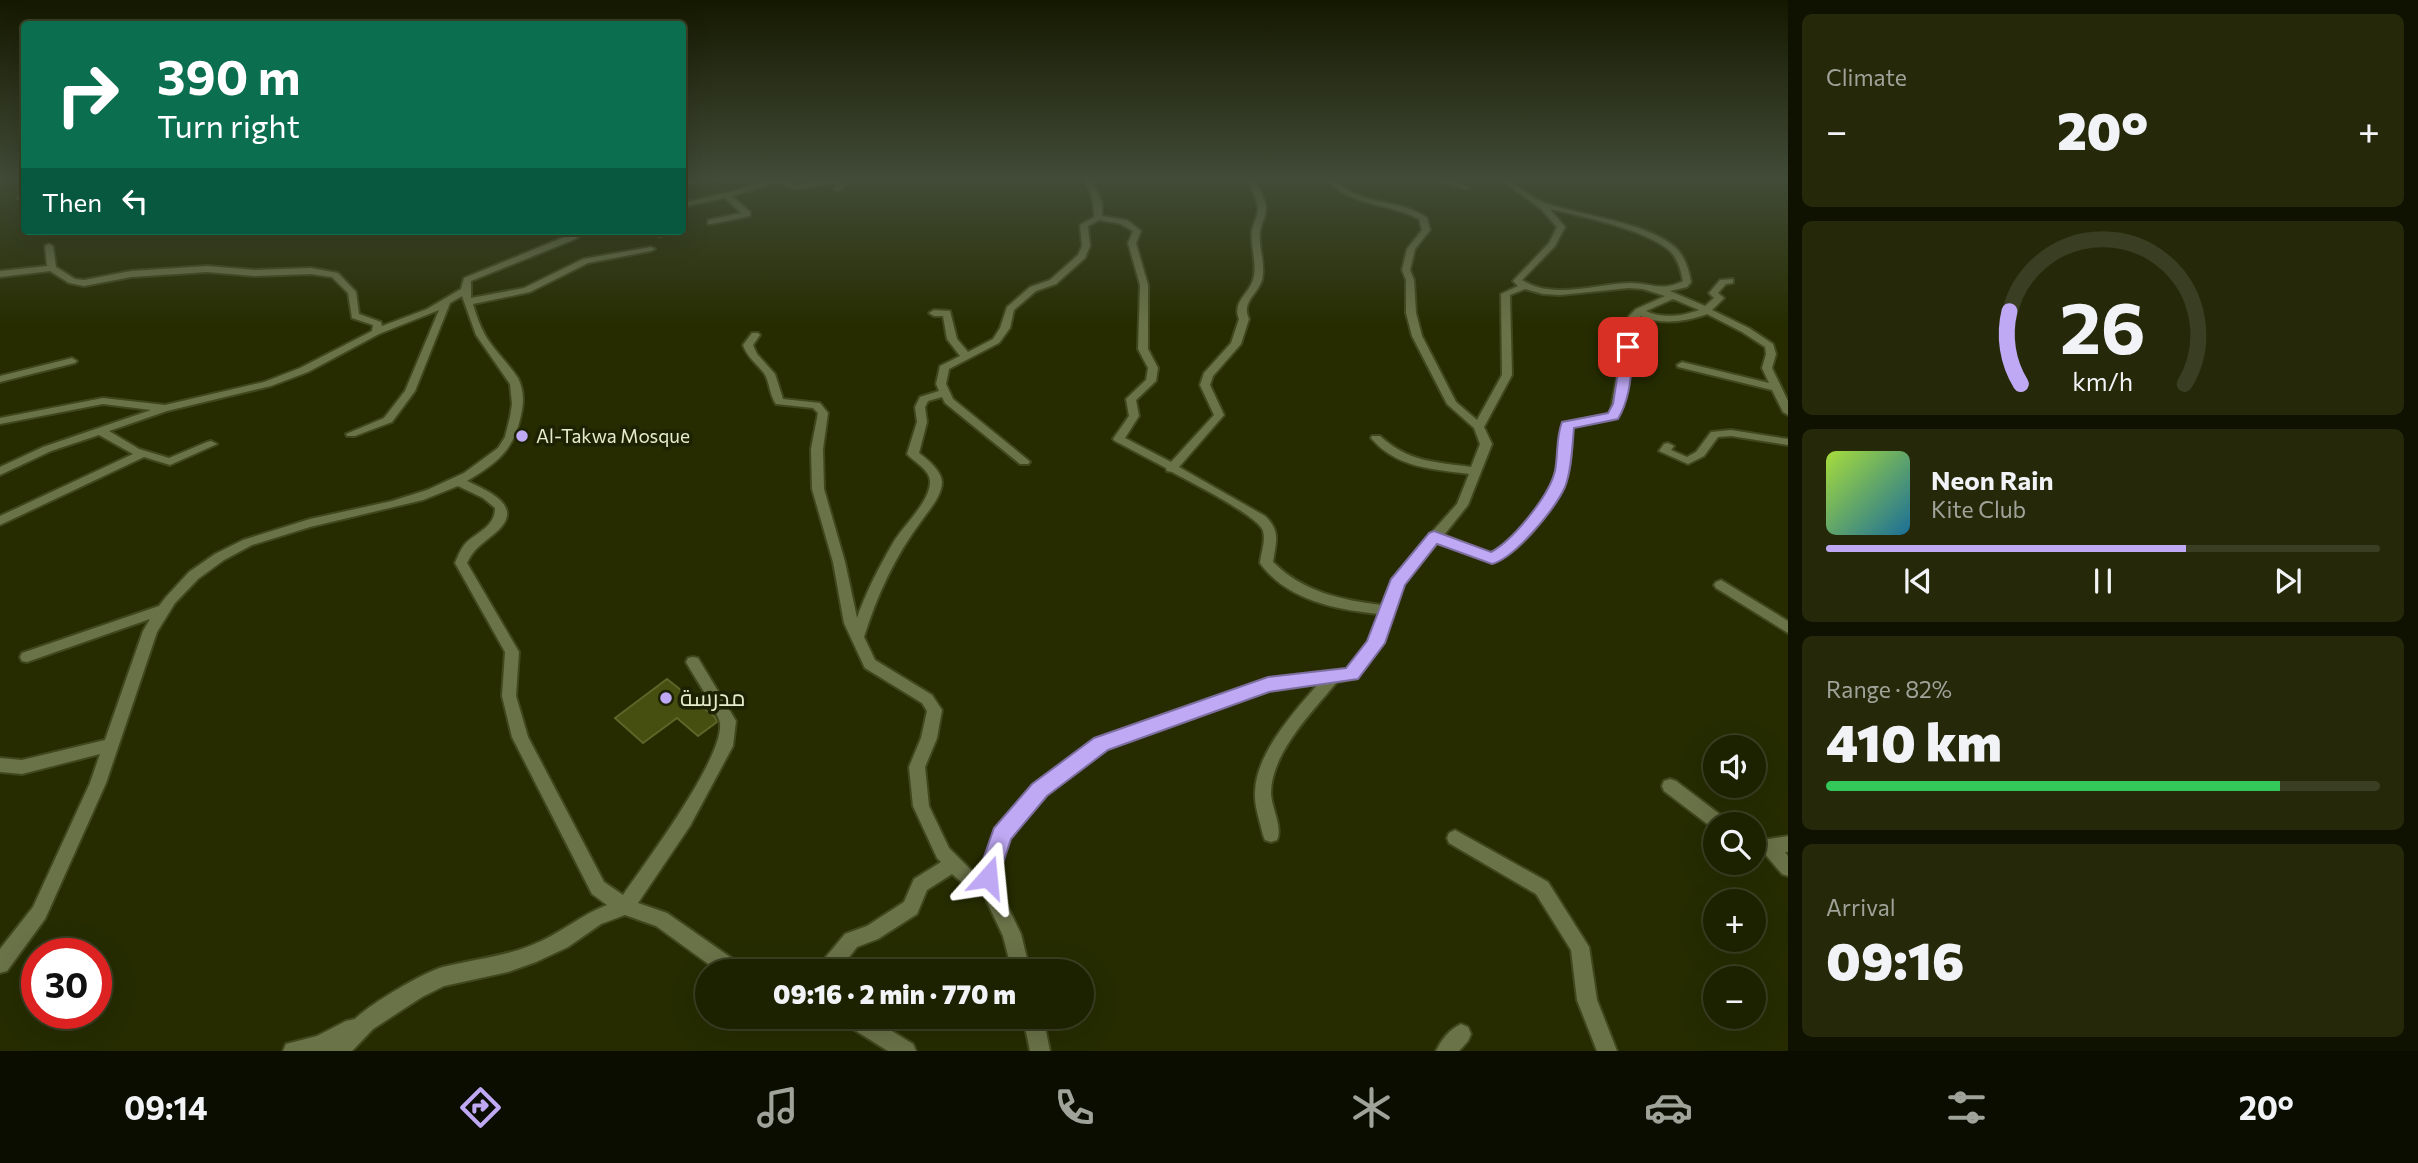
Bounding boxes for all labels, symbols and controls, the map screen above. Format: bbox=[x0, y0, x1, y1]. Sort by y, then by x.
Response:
text: 390 m bbox=[157, 45, 300, 105]
icon: right bbox=[42, 49, 133, 140]
text: Climate bbox=[1826, 63, 1907, 91]
text: 20° bbox=[2057, 97, 2148, 161]
text: Turn right bbox=[157, 105, 300, 145]
text: − bbox=[1826, 106, 1848, 153]
text: + bbox=[2358, 106, 2380, 153]
icon: left bbox=[116, 182, 154, 220]
text: Then bbox=[42, 186, 102, 217]
text: 26 bbox=[2060, 281, 2146, 370]
pin bbox=[1598, 317, 1658, 377]
icon: arrive bbox=[1609, 328, 1647, 366]
text: km/h bbox=[2073, 366, 2133, 396]
place label: Al-Takwa Mosque bbox=[536, 424, 690, 447]
marker: Al-Takwa Mosque bbox=[514, 428, 530, 444]
text: Neon Rain bbox=[1931, 464, 2054, 495]
text: Kite Club bbox=[1931, 495, 2026, 523]
icon: previous bbox=[1899, 562, 1937, 600]
icon: pause bbox=[2084, 562, 2122, 600]
icon: next bbox=[2269, 562, 2307, 600]
text: Range · 82% bbox=[1826, 675, 1952, 703]
place label: مدرسة bbox=[680, 683, 745, 711]
marker: مدرسة bbox=[658, 690, 674, 706]
text: 410 km bbox=[1826, 709, 2002, 773]
map controls bbox=[1703, 735, 1766, 1029]
button: sound bbox=[1703, 735, 1766, 798]
button: search bbox=[1703, 812, 1766, 875]
position arrow bbox=[951, 840, 1025, 914]
button: + bbox=[1703, 889, 1766, 952]
text: Arrival bbox=[1826, 893, 1896, 921]
text: 09:16 bbox=[1826, 927, 1964, 991]
speed limit sign: 30 bbox=[21, 938, 112, 1029]
button: − bbox=[1703, 966, 1766, 1029]
text: 09:16 · 2 min · 770 m bbox=[773, 978, 1016, 1009]
icon: directions bbox=[456, 1083, 505, 1132]
icon: music bbox=[753, 1083, 802, 1132]
icon: phone bbox=[1050, 1083, 1099, 1132]
icon: climate bbox=[1347, 1083, 1396, 1132]
icon: car bbox=[1644, 1083, 1693, 1132]
icon: filters bbox=[1942, 1083, 1991, 1132]
text: 09:14 bbox=[124, 1087, 208, 1127]
text: 20° bbox=[2239, 1087, 2294, 1127]

